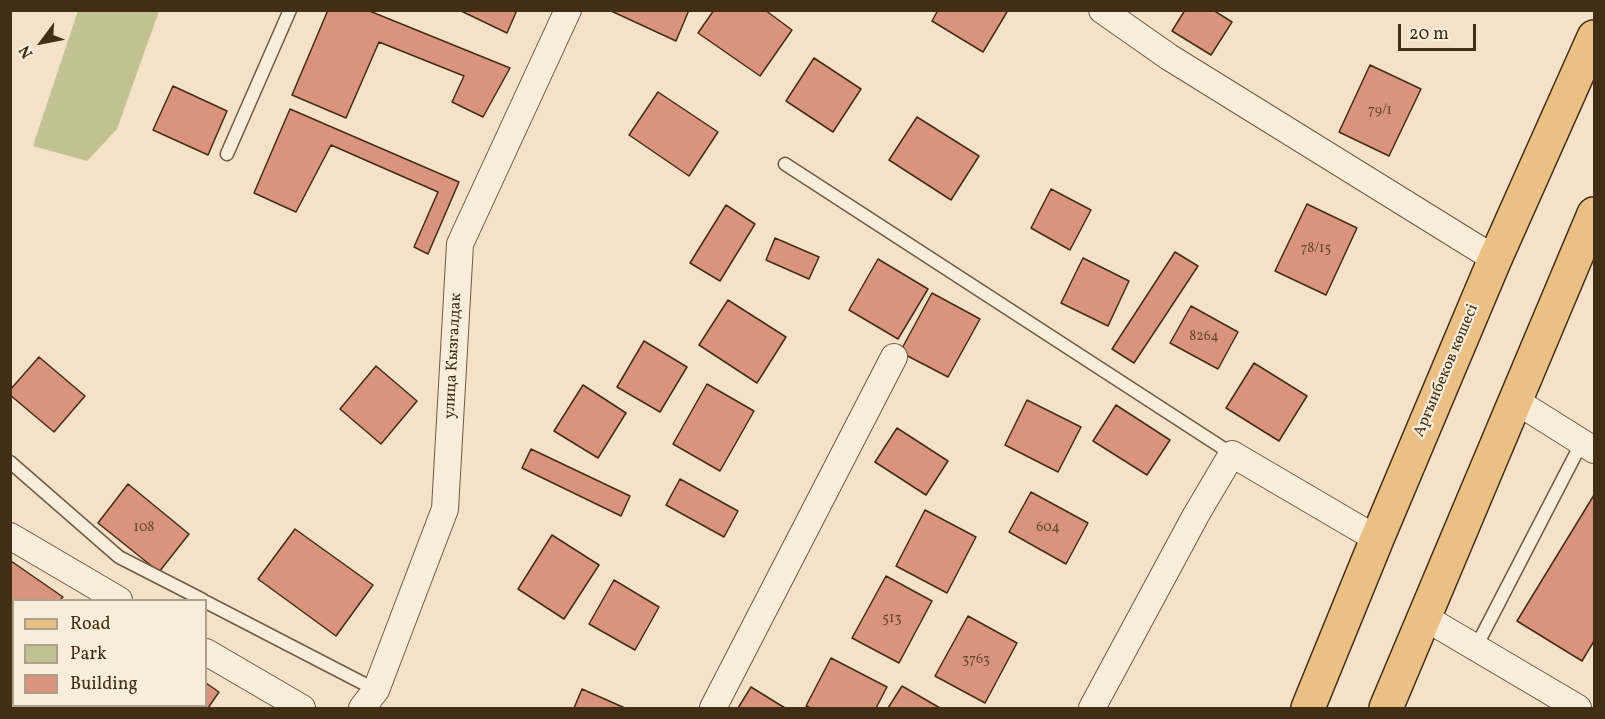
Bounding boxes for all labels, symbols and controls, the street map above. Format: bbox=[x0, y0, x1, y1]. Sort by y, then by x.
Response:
north arrow bbox=[12, 12, 72, 72]
scale bar bbox=[1401, 12, 1479, 50]
text: 20 m bbox=[1409, 22, 1449, 47]
text: N bbox=[14, 41, 39, 62]
house number: 79/1 bbox=[1368, 103, 1392, 119]
house number: 78/15 bbox=[1301, 241, 1331, 257]
street label: улица Кызгалдак bbox=[441, 293, 467, 419]
street label: Арғынбеков көшесі bbox=[1410, 302, 1484, 440]
house number: 8264 bbox=[1189, 329, 1219, 345]
house number: 108 bbox=[134, 520, 154, 536]
house number: 604 bbox=[1036, 520, 1060, 536]
legend bbox=[12, 599, 207, 707]
house number: 513 bbox=[882, 611, 902, 627]
text: Road bbox=[70, 612, 111, 637]
text: Park bbox=[70, 642, 107, 667]
house number: 3763 bbox=[962, 652, 990, 668]
text: Building bbox=[70, 672, 138, 697]

